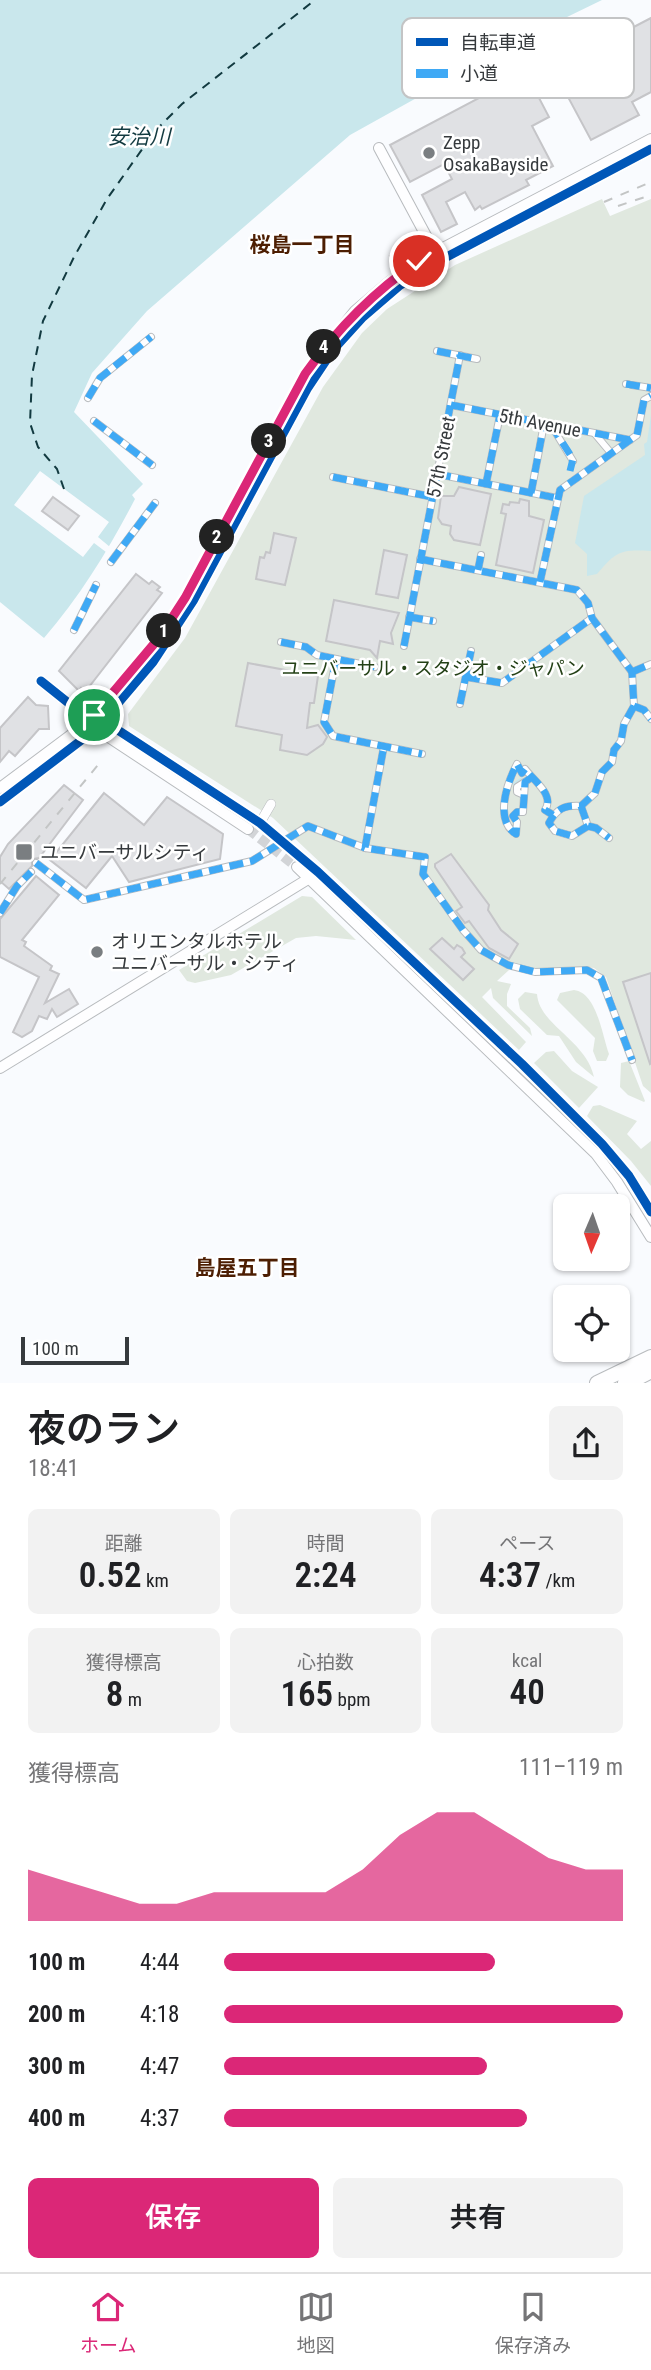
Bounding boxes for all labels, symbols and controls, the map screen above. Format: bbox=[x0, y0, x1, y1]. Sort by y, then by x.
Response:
legend bbox=[402, 18, 634, 98]
text: 自転車道 bbox=[460, 31, 536, 54]
text: 小道 bbox=[460, 62, 498, 85]
water label: 安治川 bbox=[108, 125, 172, 149]
place label: Zepp OsakaBayside bbox=[443, 131, 549, 176]
marker: Zepp OsakaBayside bbox=[421, 145, 437, 161]
pin bbox=[389, 231, 449, 291]
district label: 桜島一丁目 bbox=[250, 233, 355, 257]
icon: check bbox=[400, 242, 438, 280]
pin: 4 bbox=[306, 330, 342, 364]
text: 4 bbox=[319, 335, 328, 358]
street label: 5th Avenue bbox=[497, 404, 583, 442]
street label: 57th Street bbox=[422, 414, 460, 500]
pin: 3 bbox=[252, 424, 286, 458]
text: 3 bbox=[264, 429, 273, 452]
pin: 2 bbox=[200, 520, 234, 554]
text: 2 bbox=[212, 525, 221, 548]
pin: 1 bbox=[146, 614, 182, 648]
text: 1 bbox=[159, 619, 168, 642]
park label: ユニバーサル・スタジオ・ジャパン bbox=[281, 657, 585, 680]
pin bbox=[64, 685, 124, 745]
icon: arrive bbox=[75, 696, 113, 734]
place label: ユニバーサルシティ bbox=[40, 841, 209, 864]
marker: ユニバーサルシティ bbox=[14, 842, 34, 862]
place label: オリエンタルホテル ユニバーサル・シティ bbox=[111, 930, 299, 975]
marker: オリエンタルホテル ユニバーサル・シティ bbox=[89, 944, 105, 960]
north arrow bbox=[553, 1194, 630, 1270]
map controls bbox=[553, 1194, 630, 1362]
district label: 島屋五丁目 bbox=[195, 1256, 300, 1280]
button: locate bbox=[553, 1285, 630, 1362]
scale bar bbox=[21, 1334, 130, 1366]
text: 100 m bbox=[32, 1337, 79, 1360]
button: share bbox=[549, 1406, 623, 1480]
text: 夜のラン bbox=[28, 1407, 180, 1451]
text: 18:41 bbox=[28, 1455, 79, 1482]
text: 距離 bbox=[105, 1532, 143, 1555]
text: 時間 bbox=[306, 1532, 345, 1555]
text: ペース bbox=[499, 1532, 555, 1555]
text: 0.52 bbox=[79, 1555, 142, 1596]
text: 2:24 bbox=[294, 1555, 357, 1596]
text: 4:37 bbox=[479, 1555, 541, 1596]
text: km bbox=[142, 1569, 169, 1592]
text: /km bbox=[541, 1569, 575, 1592]
text: kcal bbox=[512, 1649, 542, 1672]
text: 獲得標高 bbox=[86, 1651, 162, 1674]
text: 心拍数 bbox=[297, 1651, 354, 1674]
text: 40 bbox=[510, 1672, 545, 1713]
text: 8 bbox=[106, 1674, 123, 1715]
text: 165 bbox=[280, 1674, 333, 1715]
text: m bbox=[123, 1688, 142, 1711]
text: bpm bbox=[333, 1688, 371, 1711]
text: 111–119 m bbox=[519, 1754, 623, 1781]
text: 獲得標高 bbox=[28, 1760, 120, 1787]
text: 100 m bbox=[28, 1949, 85, 1976]
text: 4:44 bbox=[140, 1949, 179, 1976]
text: 200 m bbox=[28, 2001, 85, 2028]
text: 4:18 bbox=[140, 2001, 179, 2028]
text: 300 m bbox=[28, 2053, 85, 2080]
text: 4:47 bbox=[140, 2053, 179, 2080]
text: 400 m bbox=[28, 2105, 85, 2132]
text: 4:37 bbox=[140, 2105, 179, 2132]
button: 保存 bbox=[28, 2178, 319, 2258]
button: 共有 bbox=[333, 2178, 623, 2258]
tab: ホーム bbox=[80, 2288, 137, 2357]
tab: 地図 bbox=[297, 2288, 335, 2357]
tab: 保存済み bbox=[495, 2288, 571, 2357]

